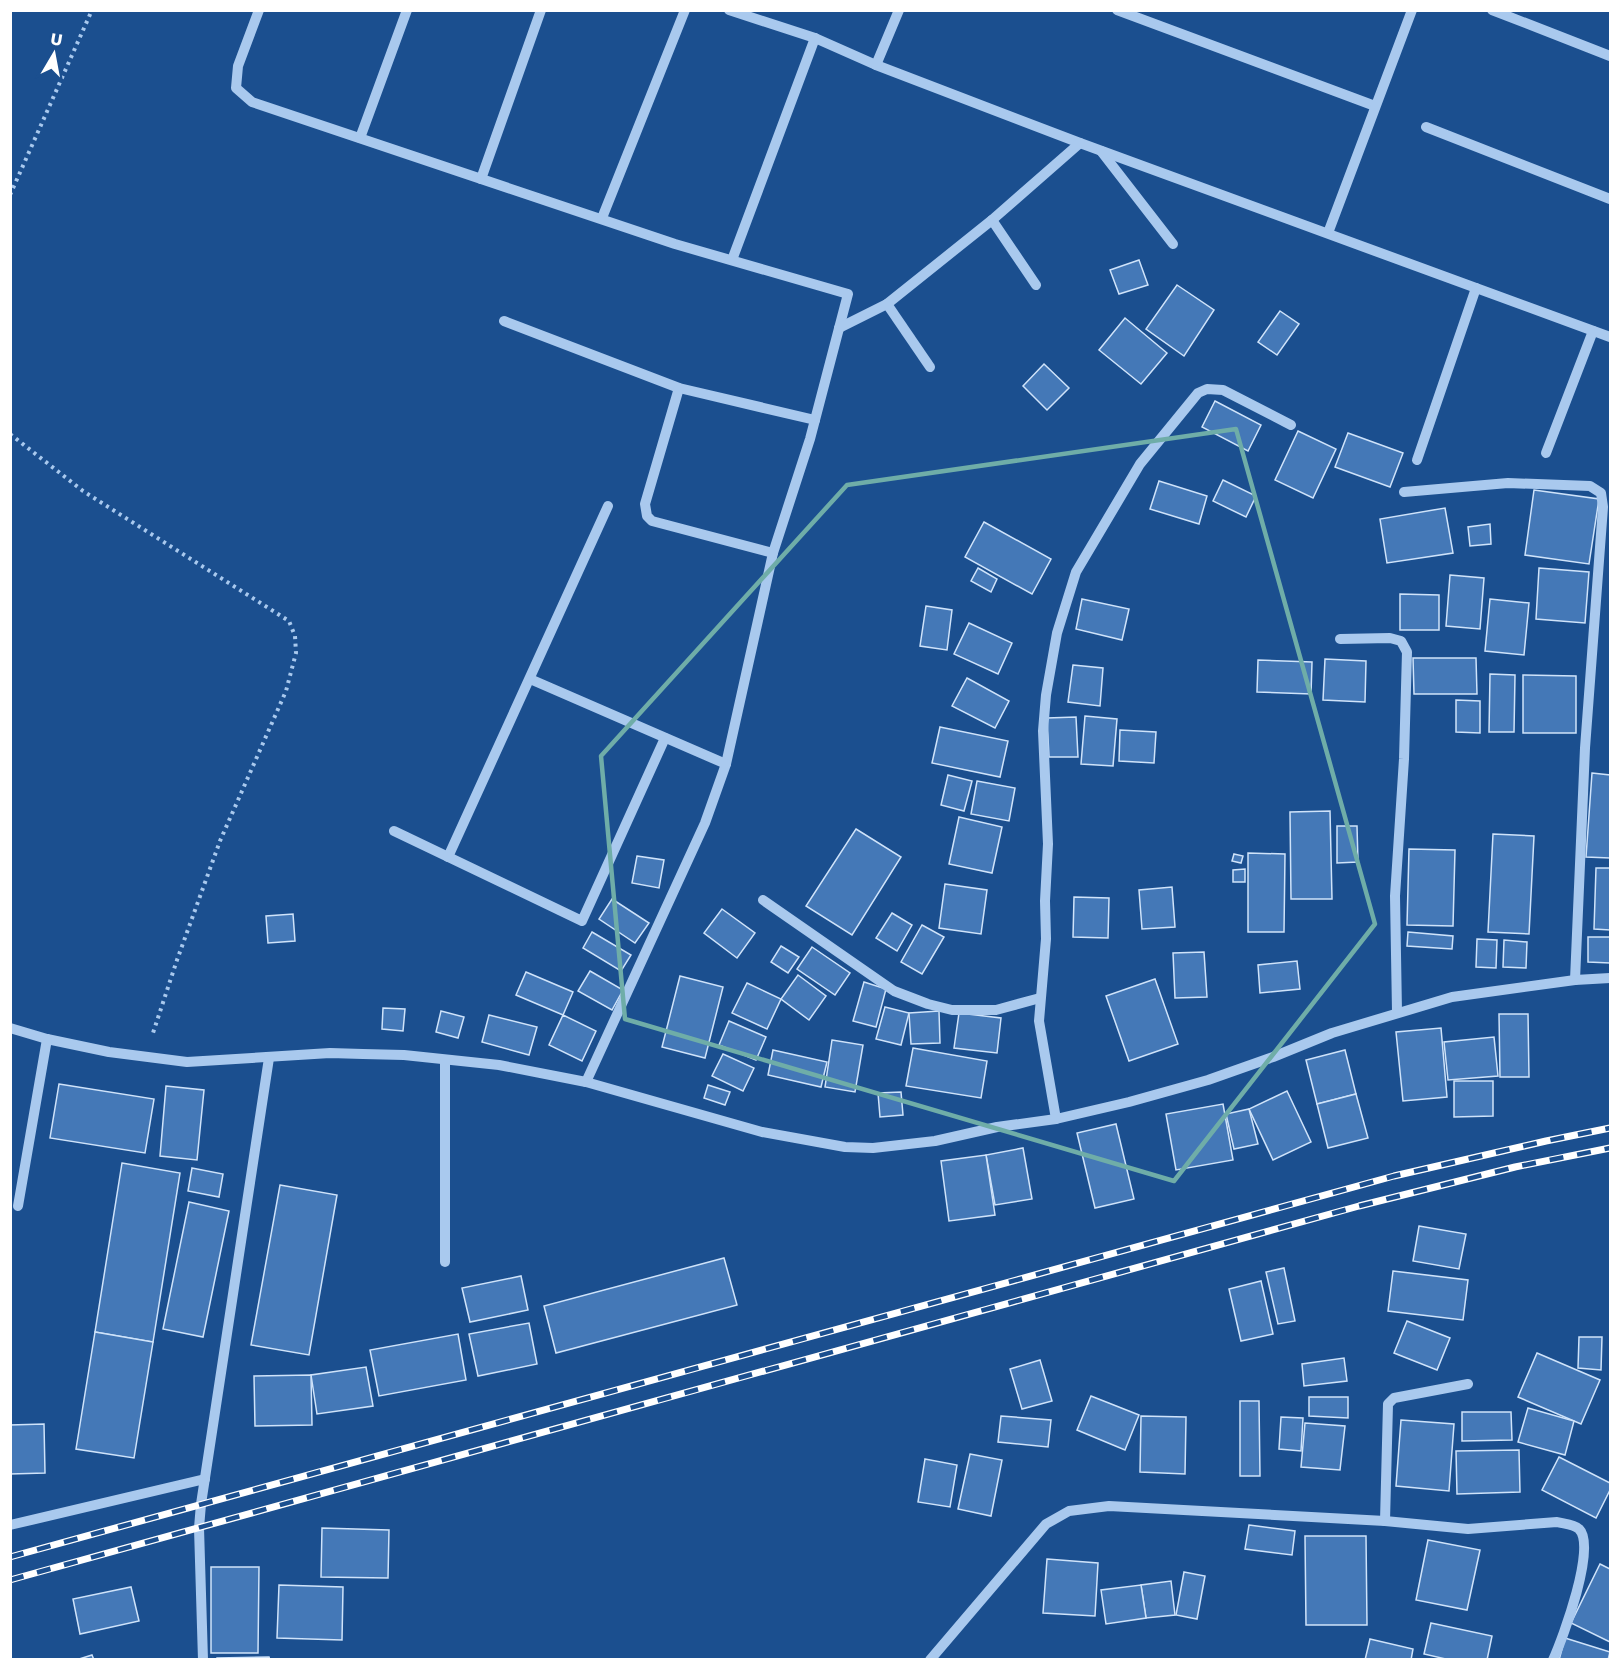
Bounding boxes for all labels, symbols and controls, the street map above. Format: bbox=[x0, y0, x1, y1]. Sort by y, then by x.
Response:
north arrow bbox=[24, 24, 84, 84]
text: U bbox=[49, 28, 64, 50]

